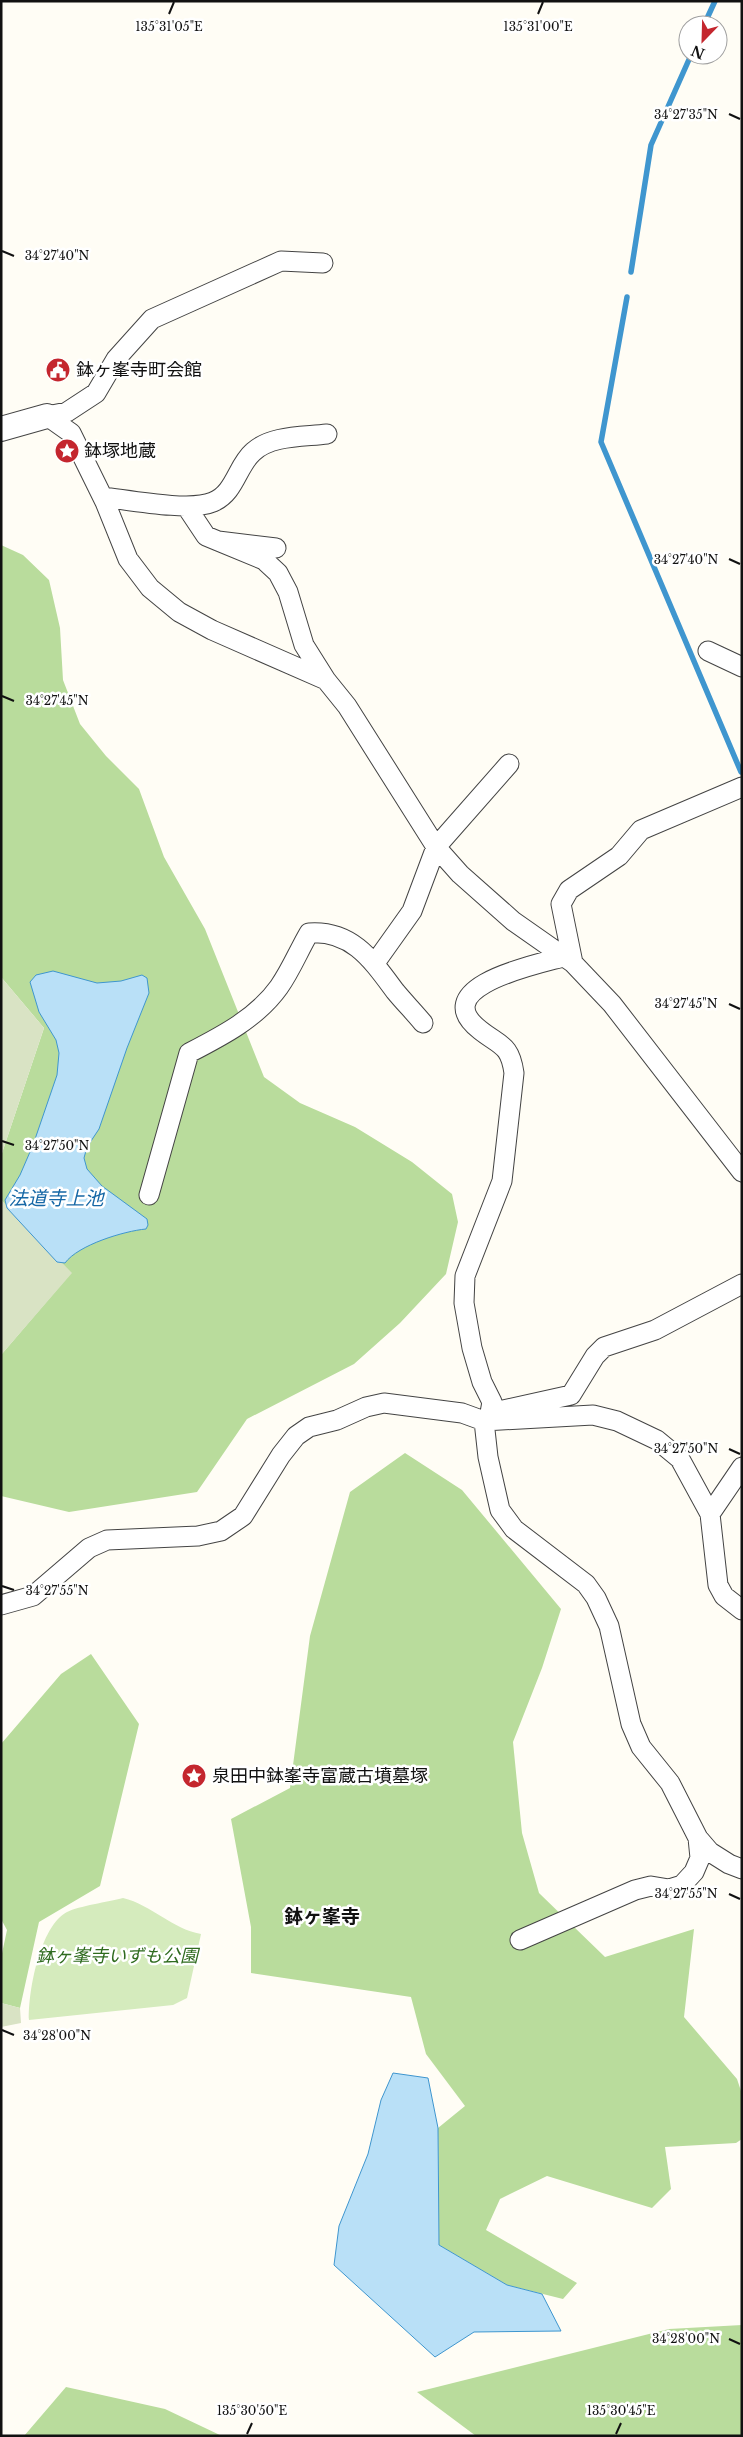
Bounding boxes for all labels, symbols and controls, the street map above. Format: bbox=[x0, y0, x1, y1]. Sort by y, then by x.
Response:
north arrow bbox=[678, 15, 728, 65]
text: 135°31'05"E bbox=[135, 19, 203, 34]
text: 135°31'00"E bbox=[503, 19, 573, 34]
text: N bbox=[688, 41, 707, 63]
text: 34°27'35"N bbox=[654, 107, 718, 122]
text: 34°27'40"N bbox=[25, 248, 90, 263]
public building icon: 鉢ヶ峯寺町会館 bbox=[45, 357, 71, 383]
place label: 鉢ヶ峯寺町会館 bbox=[76, 359, 202, 381]
place icon: 鉢塚地蔵 bbox=[54, 438, 80, 464]
place label: 鉢塚地蔵 bbox=[84, 440, 156, 462]
text: 34°27'40"N bbox=[654, 552, 719, 567]
text: 34°27'45"N bbox=[26, 693, 89, 708]
text: 34°27'45"N bbox=[655, 996, 718, 1011]
text: 34°27'50"N bbox=[25, 1138, 90, 1153]
water label: 法道寺上池 bbox=[8, 1187, 105, 1210]
text: 34°27'50"N bbox=[654, 1441, 719, 1456]
text: 34°27'55"N bbox=[26, 1583, 89, 1598]
place icon: 泉田中鉢峯寺富蔵古墳墓塚 bbox=[181, 1763, 207, 1789]
place label: 泉田中鉢峯寺富蔵古墳墓塚 bbox=[212, 1765, 428, 1787]
text: 34°27'55"N bbox=[655, 1886, 718, 1901]
district label: 鉢ヶ峯寺 bbox=[284, 1905, 360, 1928]
park label: 鉢ヶ峯寺いずも公園 bbox=[36, 1945, 201, 1967]
text: 34°28'00"N bbox=[23, 2028, 91, 2043]
text: 34°28'00"N bbox=[652, 2331, 720, 2346]
text: 135°30'50"E bbox=[217, 2403, 288, 2418]
text: 135°30'45"E bbox=[587, 2403, 656, 2418]

